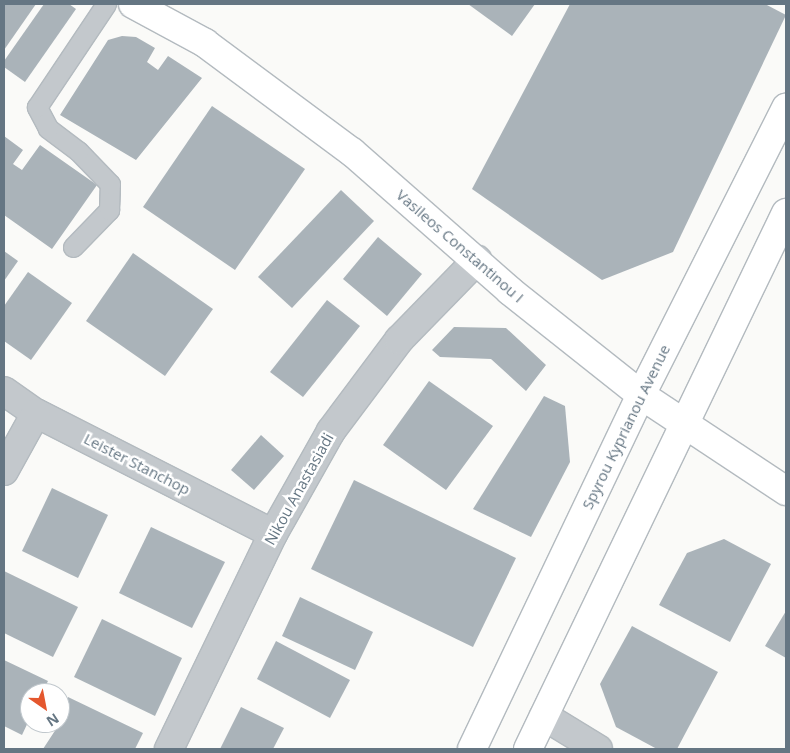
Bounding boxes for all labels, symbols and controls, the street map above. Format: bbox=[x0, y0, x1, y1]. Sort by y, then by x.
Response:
street label: Vasileos Constantinou I bbox=[393, 186, 527, 306]
street label: Spyrou Kyprianou Avenue bbox=[578, 342, 674, 512]
street label: Leister Stanchop bbox=[81, 429, 193, 499]
street label: Nikou Anastasiadi bbox=[261, 430, 337, 548]
north arrow bbox=[20, 683, 70, 733]
text: N bbox=[43, 709, 63, 731]

